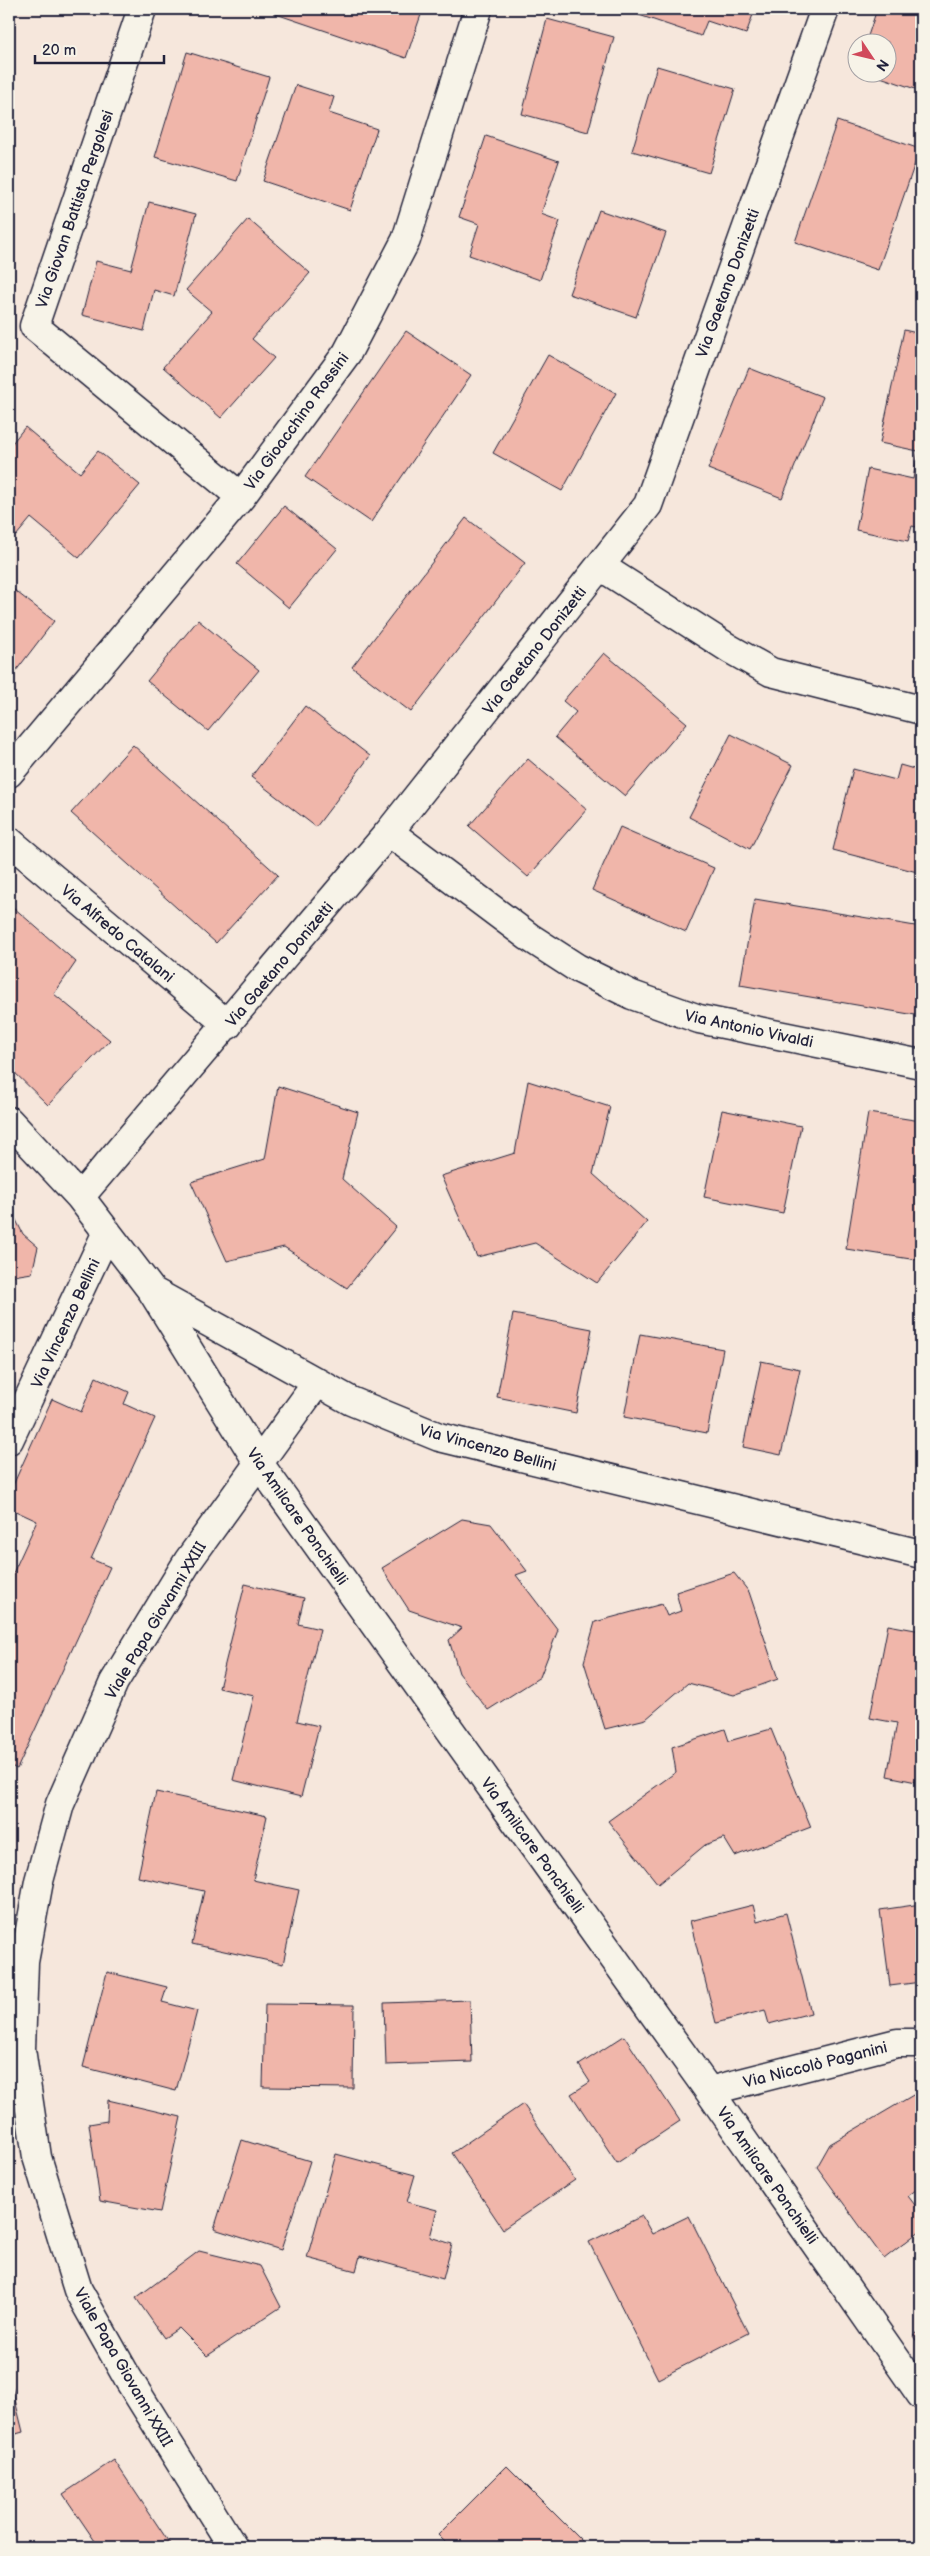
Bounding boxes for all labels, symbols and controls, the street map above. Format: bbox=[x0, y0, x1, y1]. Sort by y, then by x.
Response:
scale bar bbox=[35, 32, 164, 64]
north arrow bbox=[848, 32, 898, 82]
text: 20 m bbox=[42, 41, 76, 60]
text: N bbox=[872, 56, 892, 74]
street label: Via Giovan Battista Pergolesi bbox=[33, 108, 118, 311]
street label: Via Gaetano Donizetti bbox=[693, 206, 764, 361]
street label: Via Gioacchino Rossini bbox=[241, 349, 354, 495]
street label: Via Gaetano Donizetti bbox=[479, 583, 591, 719]
street label: Via Alfredo Catalani bbox=[57, 881, 178, 987]
street label: Via Gaetano Donizetti bbox=[222, 899, 338, 1031]
street label: Via Antonio Vivaldi bbox=[683, 1007, 815, 1052]
street label: Via Vincenzo Bellini bbox=[28, 1256, 105, 1392]
street label: Via Vincenzo Bellini bbox=[417, 1421, 558, 1476]
street label: Via Amilcare Ponchielli bbox=[242, 1445, 351, 1589]
street label: Viale Papa Giovanni XXIII bbox=[102, 1538, 211, 1703]
street label: Via Amilcare Ponchielli bbox=[476, 1774, 587, 1917]
street label: Via Niccolò Paganini bbox=[741, 2038, 889, 2093]
street label: Via Amilcare Ponchielli bbox=[712, 2104, 821, 2248]
street label: Viale Papa Giovanni XXIII bbox=[69, 2285, 176, 2451]

